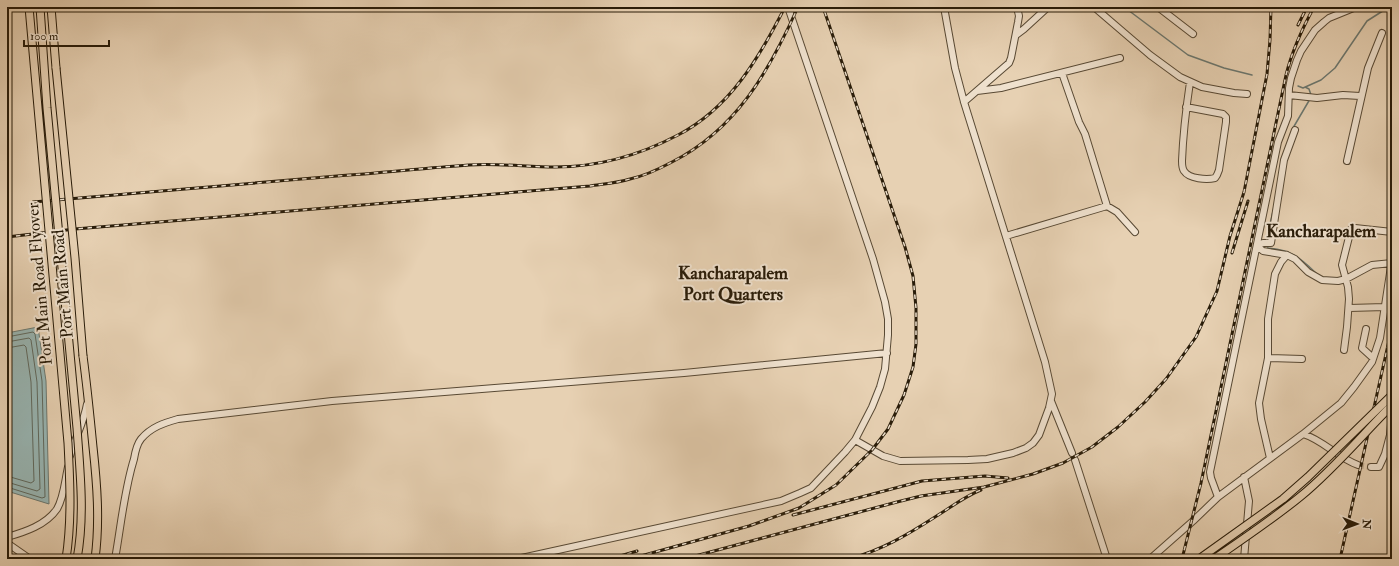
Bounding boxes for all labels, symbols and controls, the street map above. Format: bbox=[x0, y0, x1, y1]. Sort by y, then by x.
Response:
scale bar bbox=[24, 22, 109, 48]
text: 100 m bbox=[30, 29, 59, 44]
street label: Port Main Road Flyover bbox=[22, 201, 58, 366]
district label: Kancharapalem bbox=[1266, 220, 1377, 243]
street label: Port Main Road bbox=[47, 228, 78, 339]
district label: Kancharapalem Port Quarters bbox=[678, 262, 789, 306]
north arrow bbox=[1337, 504, 1377, 544]
text: N bbox=[1360, 518, 1373, 530]

